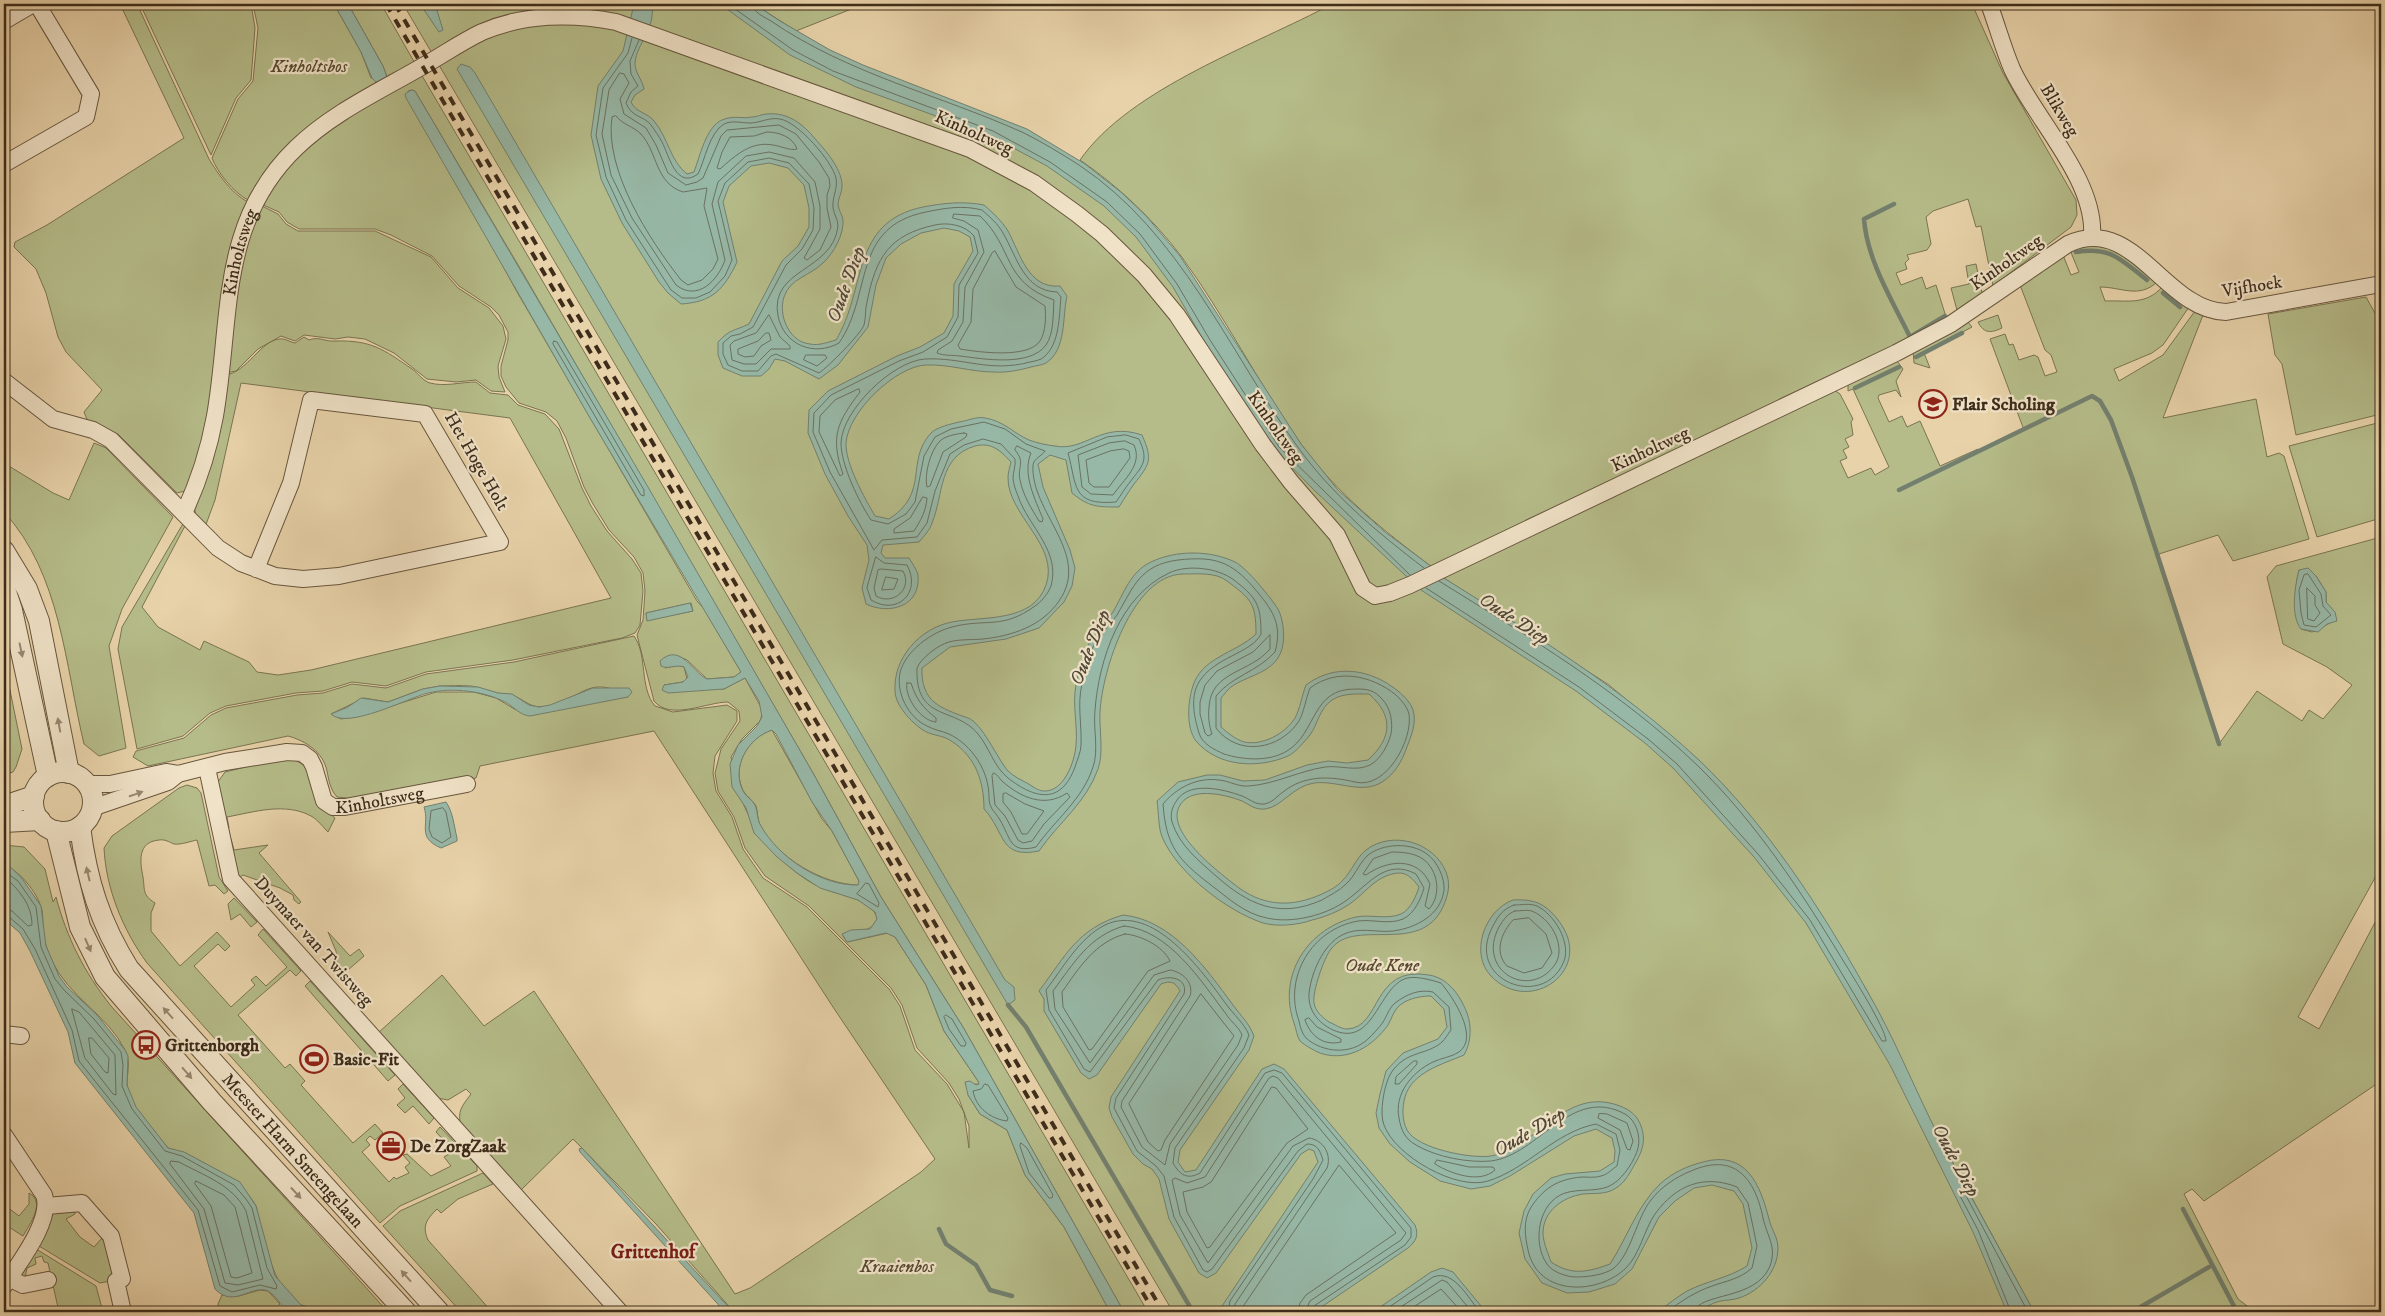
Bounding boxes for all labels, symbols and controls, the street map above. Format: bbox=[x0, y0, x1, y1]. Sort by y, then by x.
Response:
park label: Kinholtsbos bbox=[270, 56, 348, 78]
street label: Blikweg bbox=[2035, 80, 2084, 141]
street label: Kinholtweg bbox=[931, 106, 1016, 160]
street label: Kinholtsweg bbox=[219, 205, 263, 297]
street label: Kinholtweg bbox=[1966, 230, 2047, 296]
water label: Oude Diep bbox=[822, 243, 872, 326]
street label: Vijfhoek bbox=[2220, 271, 2284, 303]
street label: Kinholtweg bbox=[1242, 387, 1308, 468]
school or university icon: Flair Scholing bbox=[1918, 389, 1948, 419]
place label: Flair Scholing bbox=[1952, 394, 2056, 416]
street label: Het Hoge Holt bbox=[439, 408, 513, 515]
street label: Kinholtweg bbox=[1608, 422, 1693, 478]
water label: Oude Diep bbox=[1474, 588, 1554, 651]
water label: Oude Diep bbox=[1065, 607, 1117, 689]
one-way arrow bbox=[17, 643, 25, 658]
one-way arrow bbox=[55, 716, 63, 732]
street label: Kinholtsweg bbox=[335, 782, 426, 819]
one-way arrow bbox=[129, 790, 144, 797]
one-way arrow bbox=[84, 867, 92, 882]
street label: Duymaer van Twistweg bbox=[249, 872, 378, 1011]
one-way arrow bbox=[84, 938, 92, 952]
park label: Oude Kene bbox=[1345, 955, 1420, 977]
one-way arrow bbox=[162, 1007, 174, 1019]
bus stop icon: Grittenborgh bbox=[131, 1030, 161, 1060]
place label: Grittenborgh bbox=[165, 1035, 260, 1057]
sports icon: Basic-Fit bbox=[299, 1044, 329, 1074]
place label: Basic-Fit bbox=[333, 1049, 399, 1071]
one-way arrow bbox=[181, 1067, 192, 1080]
street label: Meester Harm Smeengelaan bbox=[217, 1069, 368, 1234]
water label: Oude Diep bbox=[1490, 1103, 1570, 1163]
water label: Oude Diep bbox=[1926, 1120, 1984, 1202]
office icon: De ZorgZaak bbox=[376, 1131, 406, 1161]
place label: De ZorgZaak bbox=[410, 1136, 507, 1158]
one-way arrow bbox=[290, 1187, 302, 1199]
district label: Grittenhof bbox=[611, 1240, 699, 1265]
park label: Kraaienbos bbox=[859, 1256, 934, 1278]
one-way arrow bbox=[400, 1271, 412, 1283]

